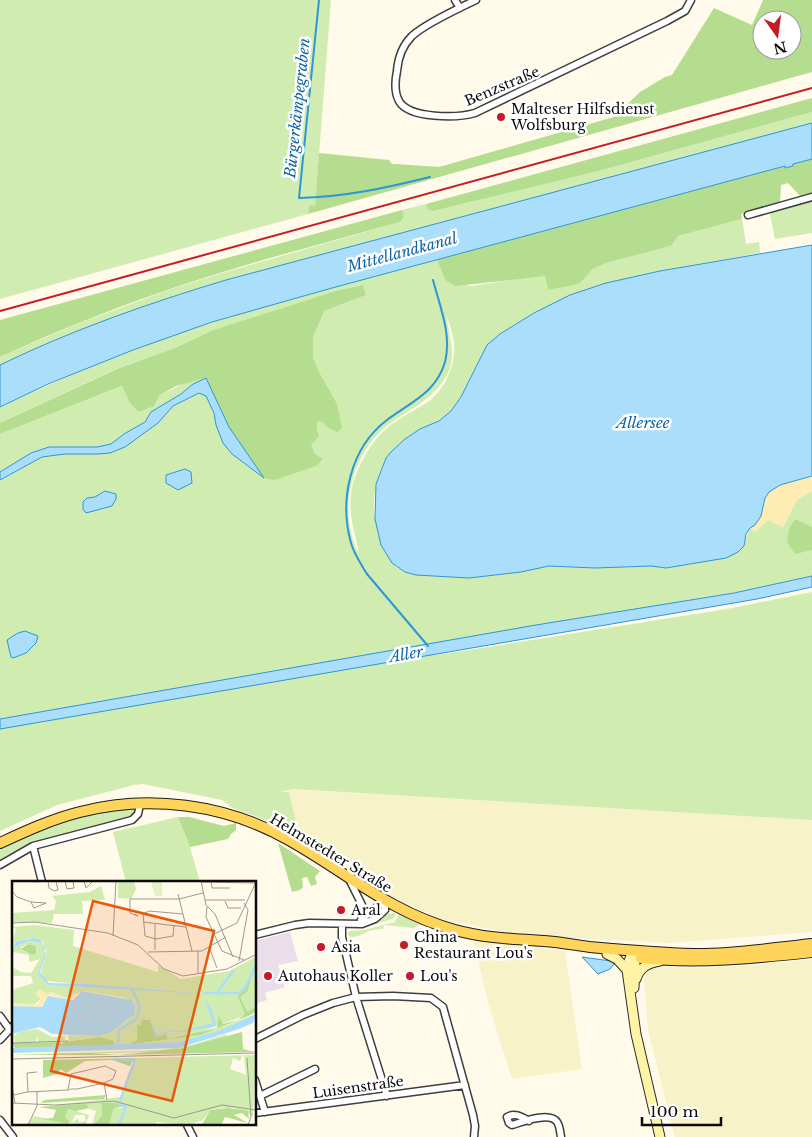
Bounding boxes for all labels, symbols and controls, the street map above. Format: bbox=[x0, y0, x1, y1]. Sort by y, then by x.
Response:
north arrow bbox=[752, 10, 802, 60]
water label: Bürgerkämpegraben bbox=[280, 37, 314, 180]
text: N bbox=[772, 37, 789, 58]
street label: Benzstraße bbox=[462, 62, 542, 110]
place label: Malteser Hilfsdienst Wolfsburg bbox=[510, 100, 655, 134]
marker: Malteser Hilfsdienst Wolfsburg bbox=[495, 111, 507, 123]
water label: Mittellandkanal bbox=[344, 228, 459, 276]
water label: Allersee bbox=[614, 413, 670, 432]
water label: Aller bbox=[386, 642, 425, 667]
street label: Helmstedter Straße bbox=[267, 809, 395, 897]
inset map bbox=[12, 881, 256, 1124]
place label: Aral bbox=[350, 901, 381, 919]
marker: Aral bbox=[335, 904, 347, 916]
place label: China Restaurant Lou's bbox=[414, 928, 533, 962]
place label: Asia bbox=[330, 938, 361, 956]
marker: China Restaurant Lou's bbox=[398, 939, 410, 951]
marker: Asia bbox=[315, 941, 327, 953]
place label: Autohaus Koller bbox=[277, 967, 393, 985]
place label: Lou's bbox=[420, 967, 458, 985]
marker: Autohaus Koller bbox=[262, 970, 274, 982]
marker: Lou's bbox=[404, 970, 416, 982]
street label: Luisenstraße bbox=[311, 1072, 405, 1102]
scale bar bbox=[642, 1094, 721, 1126]
text: 100 m bbox=[650, 1102, 699, 1121]

